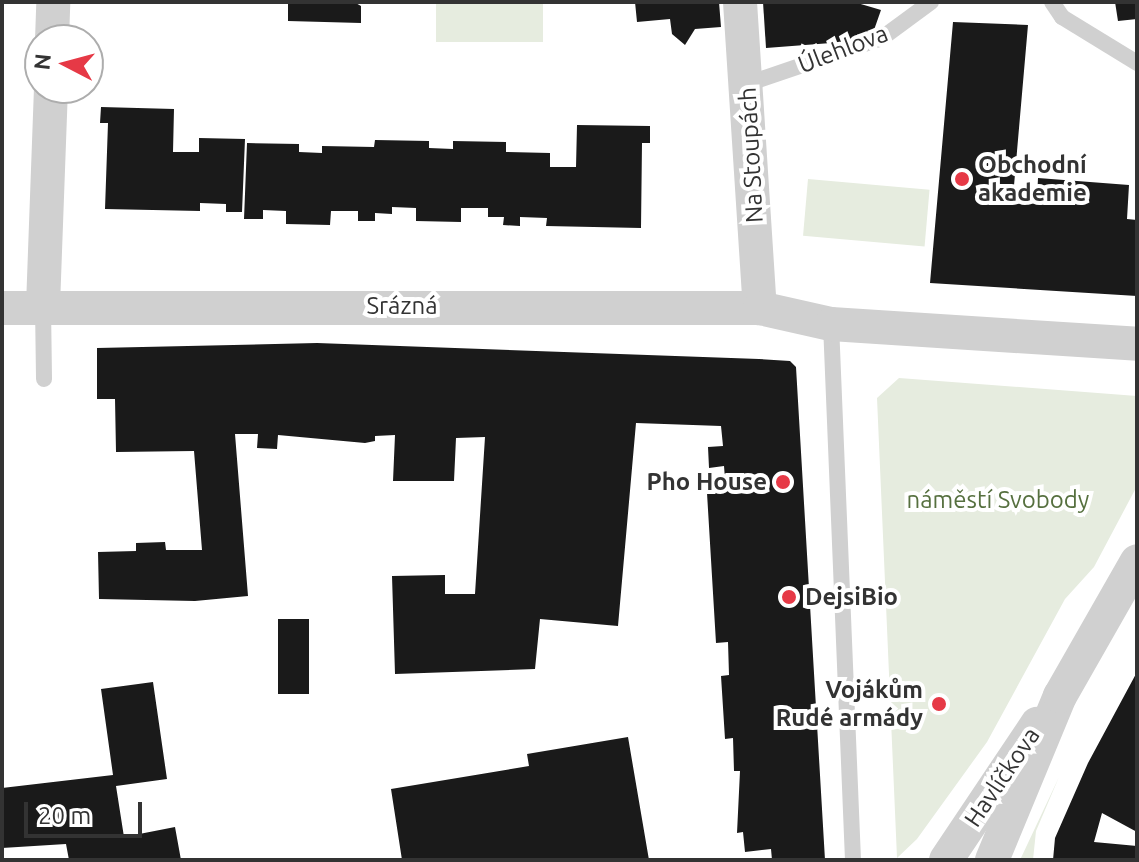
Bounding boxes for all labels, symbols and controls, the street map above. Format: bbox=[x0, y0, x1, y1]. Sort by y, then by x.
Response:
street label: Úlehlova bbox=[794, 19, 892, 79]
north arrow bbox=[24, 24, 104, 104]
text: N bbox=[28, 52, 55, 71]
street label: Na Stoupách bbox=[733, 86, 769, 224]
place label: Obchodní akademie bbox=[978, 151, 1087, 207]
marker: Obchodní akademie bbox=[953, 170, 971, 188]
street label: Srázná bbox=[366, 292, 438, 320]
place label: Pho House bbox=[647, 468, 767, 496]
marker: Pho House bbox=[774, 473, 792, 491]
park label: náměstí Svobody bbox=[907, 486, 1089, 514]
place label: DejsiBio bbox=[805, 583, 898, 611]
marker: DejsiBio bbox=[780, 588, 798, 606]
place label: Vojákům Rudé armády bbox=[776, 676, 923, 732]
marker: Vojákům Rudé armády bbox=[930, 695, 948, 713]
street label: Havlíčkova bbox=[958, 722, 1046, 832]
scale bar bbox=[28, 786, 146, 836]
text: 20 m bbox=[38, 802, 91, 829]

